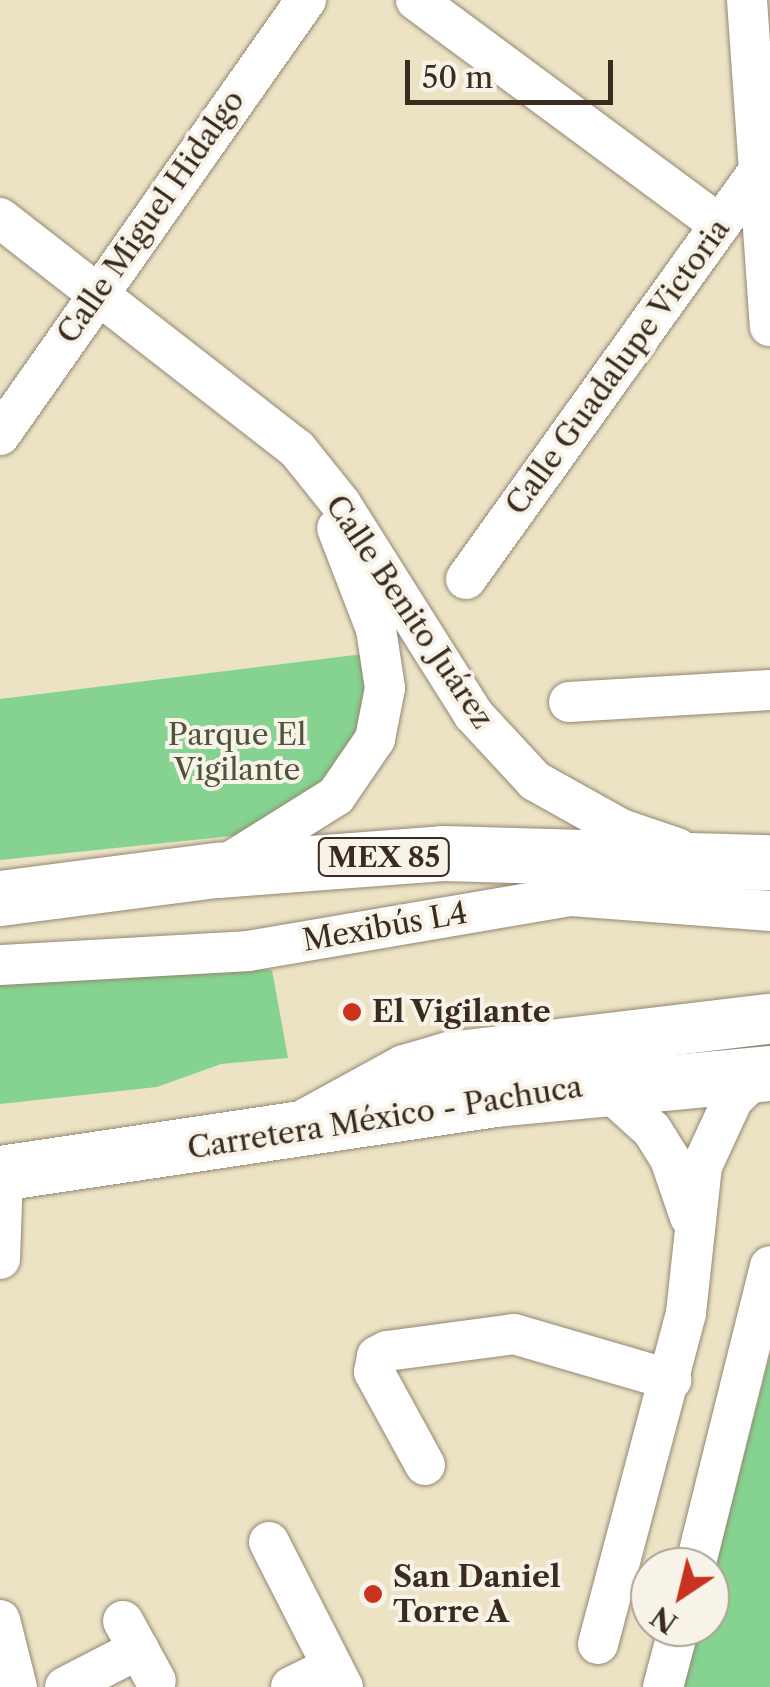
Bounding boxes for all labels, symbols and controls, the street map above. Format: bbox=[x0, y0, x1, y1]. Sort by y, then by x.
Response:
scale bar bbox=[410, 40, 618, 102]
text: 50 m bbox=[422, 59, 493, 96]
street label: Calle Miguel Hidalgo bbox=[50, 83, 252, 351]
street label: Calle Guadalupe Victoria bbox=[498, 212, 738, 522]
street label: Calle Benito Juárez bbox=[318, 489, 500, 735]
park label: Parque El Vigilante bbox=[168, 717, 306, 788]
road number: MEX 85 bbox=[316, 834, 452, 880]
street label: Mexibús L4 bbox=[300, 895, 470, 959]
place label: El Vigilante bbox=[372, 994, 552, 1030]
marker: El Vigilante bbox=[341, 1001, 363, 1023]
street label: Carretera México - Pachuca bbox=[185, 1069, 585, 1167]
north arrow bbox=[630, 1547, 730, 1647]
place label: San Daniel Torre A bbox=[393, 1559, 561, 1630]
marker: San Daniel Torre A bbox=[362, 1583, 384, 1605]
text: N bbox=[644, 1599, 684, 1641]

